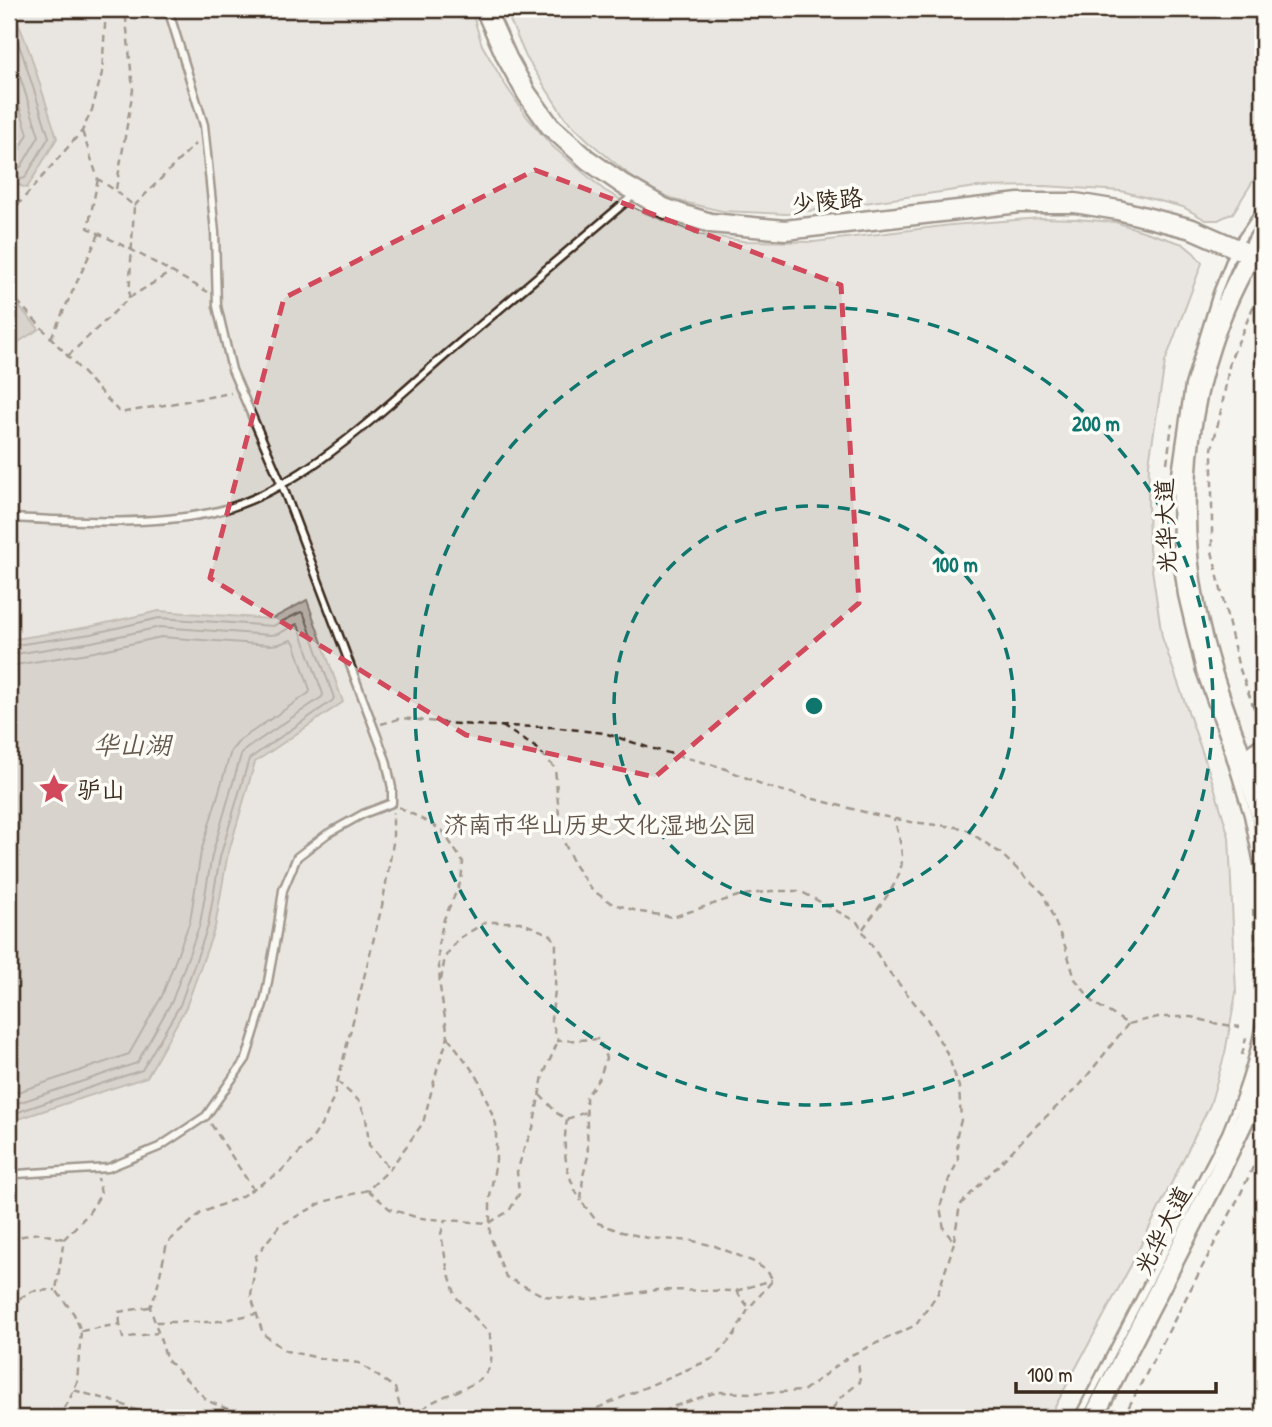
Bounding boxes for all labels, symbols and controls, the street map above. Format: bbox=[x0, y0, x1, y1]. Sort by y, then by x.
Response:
street label: 少陵路 bbox=[790, 180, 864, 220]
text: 200 m bbox=[1072, 409, 1120, 438]
street label: 光华大道 bbox=[1147, 477, 1183, 575]
text: 100 m bbox=[932, 550, 978, 579]
centre of rings bbox=[802, 694, 826, 718]
water label: 华山湖 bbox=[93, 727, 174, 762]
place icon: 驴山 bbox=[37, 772, 71, 806]
place label: 驴山 bbox=[77, 773, 125, 805]
park label: 济南市华山历史文化湿地公园 bbox=[444, 808, 756, 840]
street label: 光华大道 bbox=[1126, 1180, 1198, 1280]
scale bar bbox=[1016, 1350, 1216, 1394]
text: 100 m bbox=[1027, 1360, 1073, 1389]

